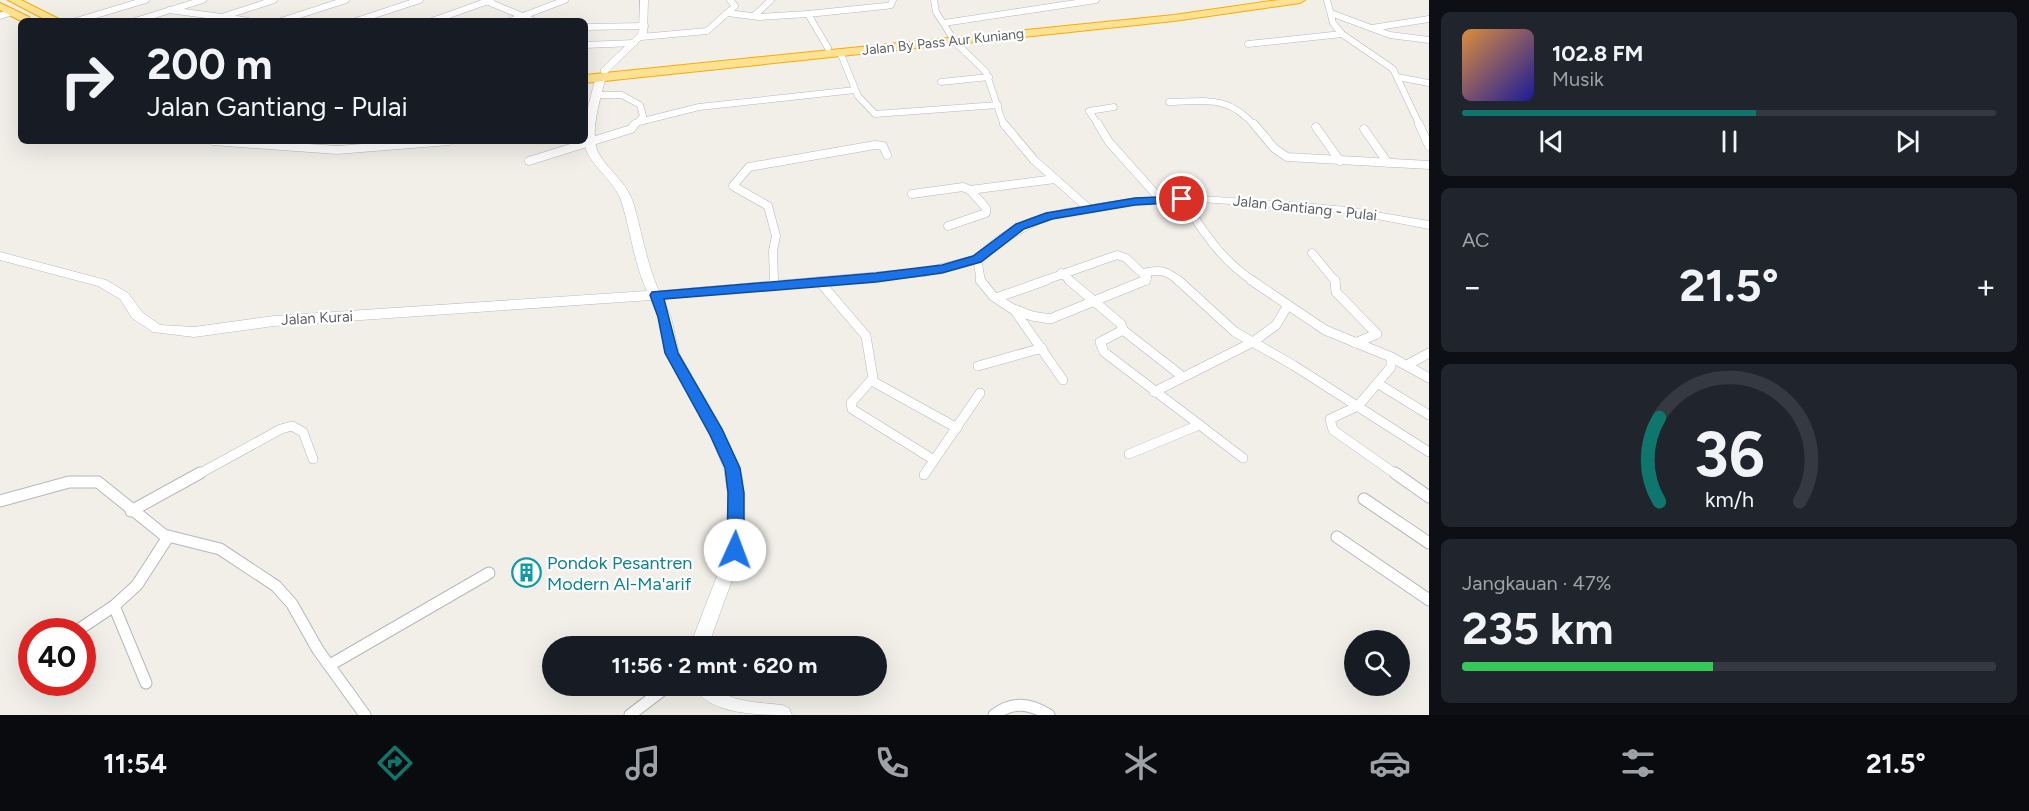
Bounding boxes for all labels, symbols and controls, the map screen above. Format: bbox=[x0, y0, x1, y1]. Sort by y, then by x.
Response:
street label: Jalan By Pass Aur Kuniang bbox=[861, 25, 1025, 59]
text: 200 m bbox=[147, 39, 272, 90]
text: 102.8 FM bbox=[1552, 40, 1643, 67]
icon: right bbox=[48, 42, 126, 120]
text: Musik bbox=[1552, 67, 1604, 91]
text: Jalan Gantiang - Pulai bbox=[147, 90, 408, 123]
icon: previous bbox=[1535, 125, 1568, 158]
icon: pause bbox=[1713, 125, 1746, 158]
icon: next bbox=[1891, 125, 1924, 158]
pin bbox=[1156, 173, 1207, 224]
icon: arrive bbox=[1165, 182, 1198, 215]
street label: Jalan Gantiang - Pulai bbox=[1232, 191, 1378, 225]
text: AC bbox=[1462, 228, 1490, 252]
text: 21.5° bbox=[1679, 258, 1779, 312]
text: − bbox=[1462, 267, 1483, 306]
text: + bbox=[1975, 267, 1996, 306]
street label: Jalan Kurai bbox=[281, 307, 353, 329]
text: 36 bbox=[1694, 418, 1764, 493]
text: km/h bbox=[1705, 488, 1753, 513]
position arrow bbox=[703, 518, 767, 582]
place label: Pondok Pesantren Modern Al-Ma'arif bbox=[547, 552, 692, 595]
building icon: Pondok Pesantren Modern Al-Ma'arif bbox=[510, 557, 542, 589]
text: Jangkauan · 47% bbox=[1462, 571, 1611, 595]
text: 235 km bbox=[1462, 601, 1613, 655]
speed limit sign: 40 bbox=[18, 618, 96, 696]
map controls bbox=[1344, 630, 1410, 696]
button: search bbox=[1344, 630, 1410, 696]
text: 11:56 · 2 mnt · 620 m bbox=[612, 652, 817, 679]
icon: directions bbox=[374, 742, 416, 784]
icon: music bbox=[622, 742, 664, 784]
icon: phone bbox=[871, 742, 913, 784]
icon: climate bbox=[1120, 742, 1162, 784]
icon: car bbox=[1369, 742, 1411, 784]
icon: filters bbox=[1617, 742, 1659, 784]
text: 11:54 bbox=[103, 747, 167, 780]
text: 21.5° bbox=[1866, 747, 1926, 780]

